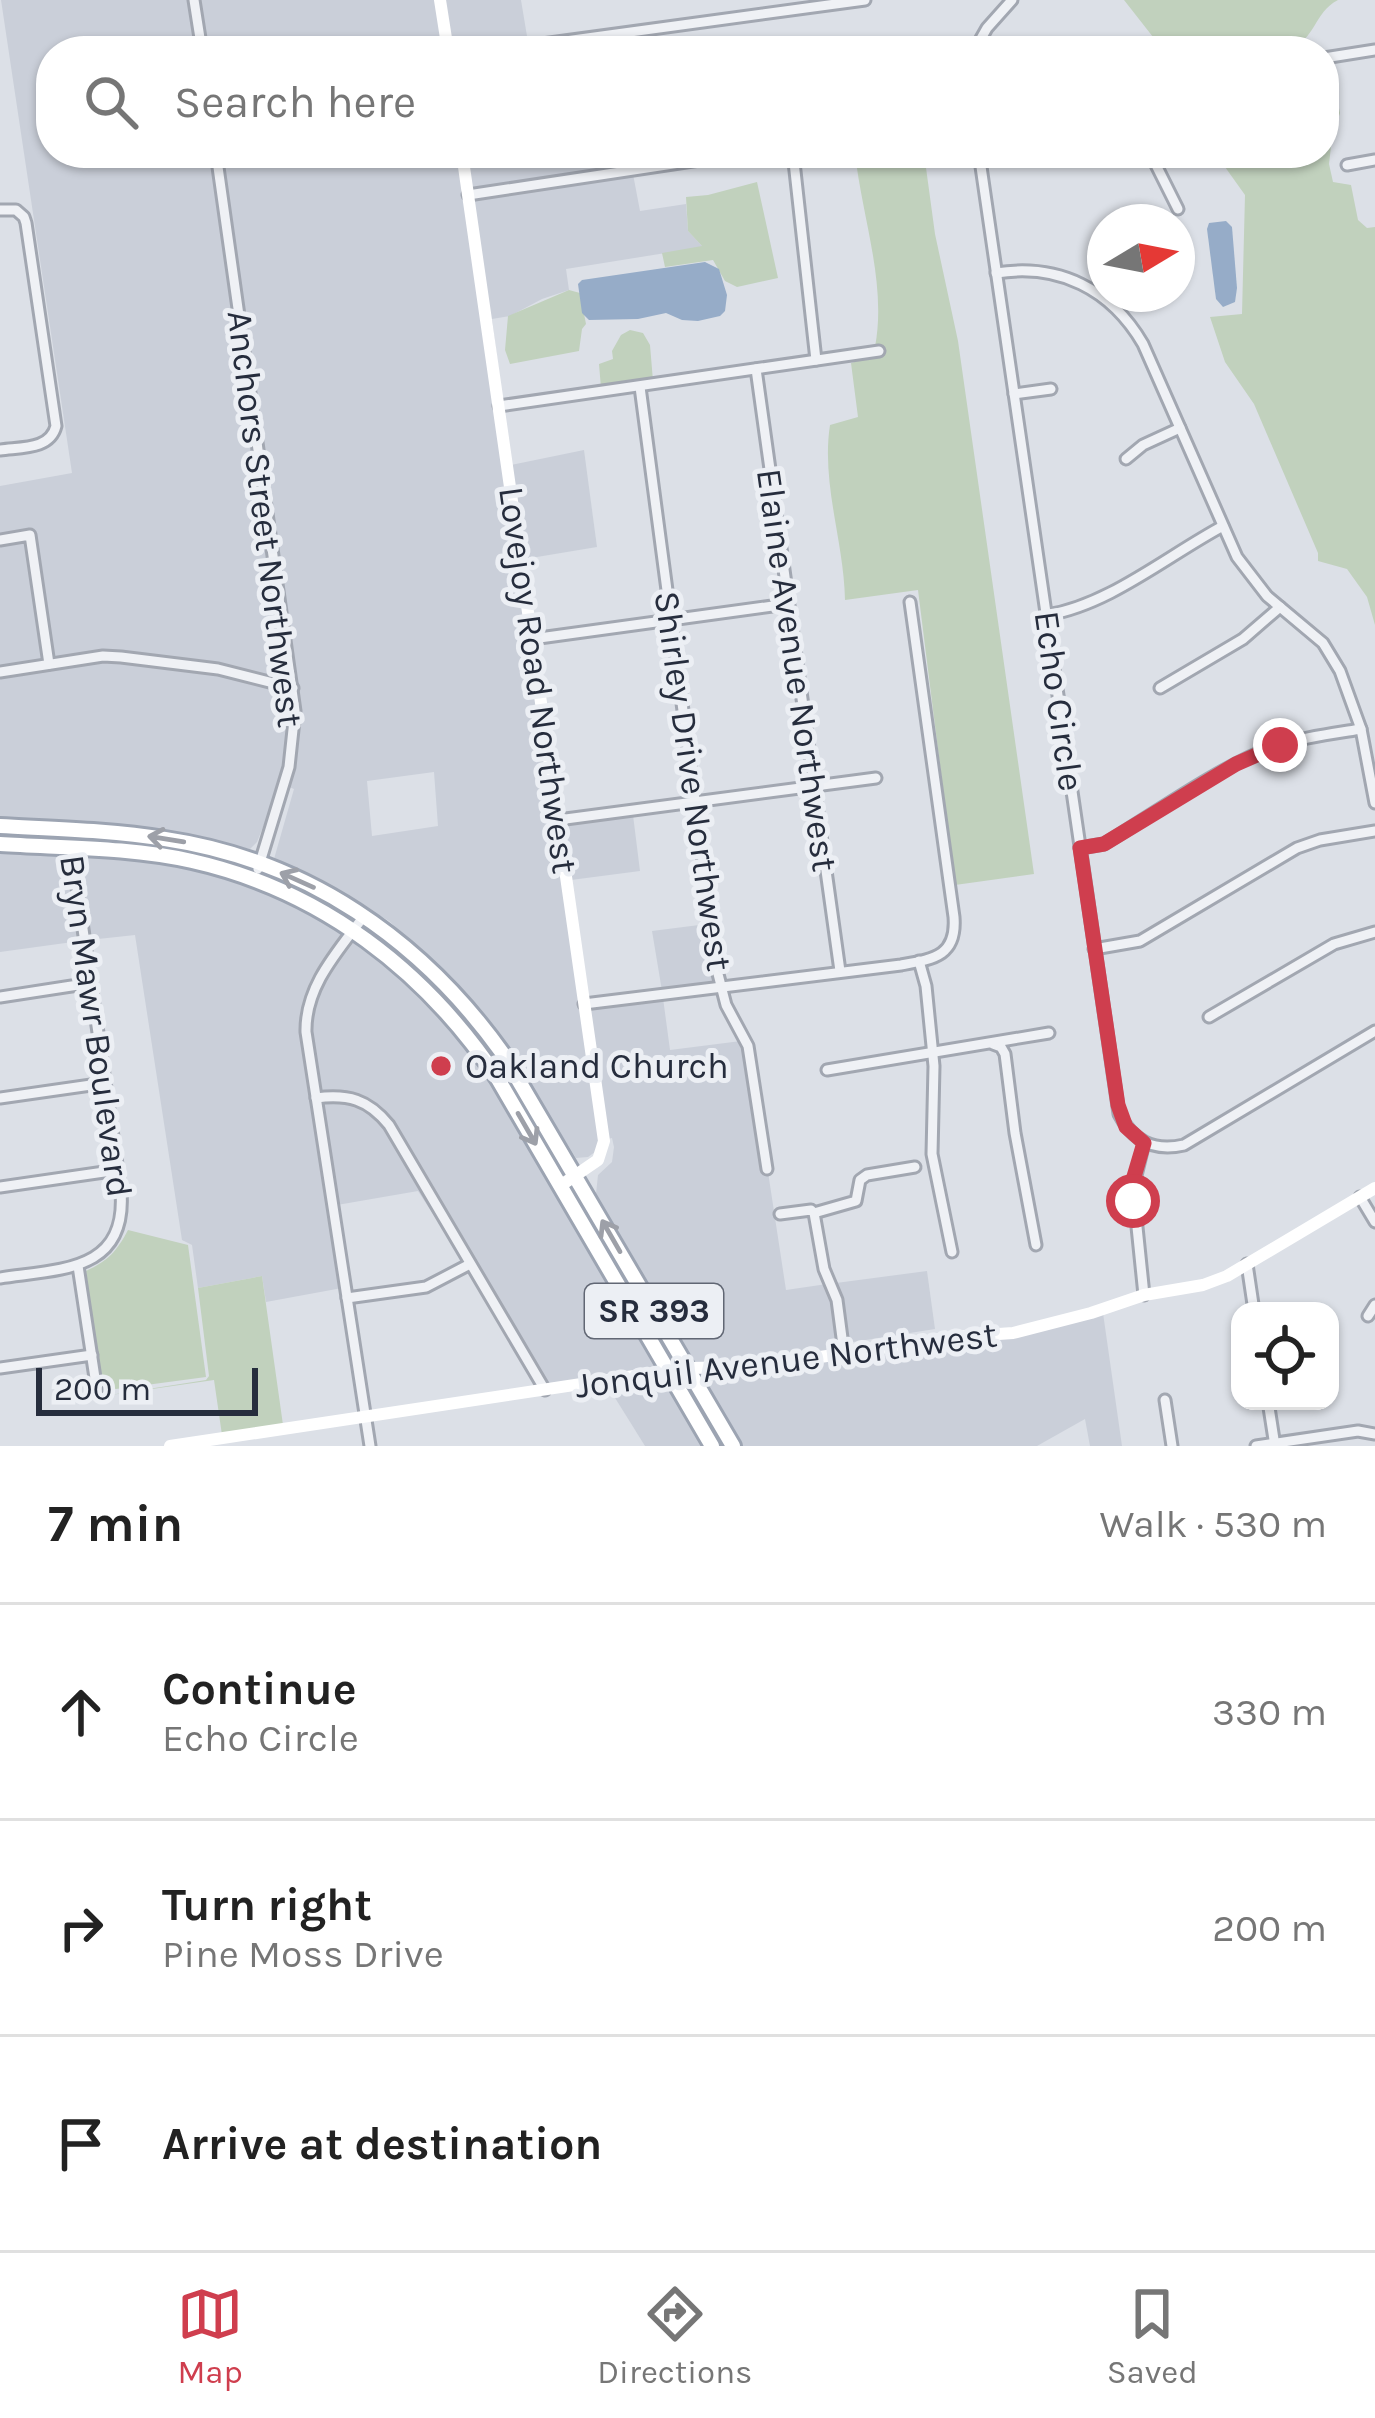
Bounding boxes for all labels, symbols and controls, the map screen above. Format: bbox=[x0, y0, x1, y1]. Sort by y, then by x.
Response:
search box bbox=[36, 36, 1339, 168]
icon: search bbox=[78, 69, 144, 135]
text: Search here bbox=[174, 76, 416, 128]
north arrow bbox=[1087, 204, 1195, 312]
street label: Anchors Street Northwest bbox=[219, 308, 311, 730]
street label: Elaine Avenue Northwest bbox=[748, 466, 846, 874]
street label: Lovejoy Road Northwest bbox=[490, 484, 586, 876]
street label: Shirley Drive Northwest bbox=[646, 588, 740, 974]
street label: Echo Circle bbox=[1026, 608, 1092, 794]
route end bbox=[1253, 718, 1307, 772]
one-way arrow bbox=[147, 827, 186, 850]
street label: Bryn Mawr Boulevard bbox=[51, 852, 141, 1200]
one-way arrow bbox=[279, 867, 315, 889]
place label: Oakland Church bbox=[465, 1045, 729, 1087]
marker: Oakland Church bbox=[428, 1053, 454, 1079]
one-way arrow bbox=[515, 1111, 539, 1146]
route start bbox=[1106, 1174, 1160, 1228]
one-way arrow bbox=[598, 1219, 622, 1254]
road number: SR 393 bbox=[585, 1284, 723, 1338]
map controls bbox=[1231, 1302, 1339, 1410]
button: locate bbox=[1231, 1302, 1339, 1410]
street label: Jonquil Avenue Northwest bbox=[573, 1313, 999, 1407]
scale bar bbox=[36, 1362, 258, 1415]
text: 200 m bbox=[54, 1370, 151, 1408]
text: 7 min bbox=[48, 1494, 183, 1554]
text: Walk · 530 m bbox=[1100, 1501, 1327, 1547]
text: Continue bbox=[162, 1663, 357, 1715]
icon: ahead bbox=[48, 1679, 114, 1745]
text: 330 m bbox=[1212, 1689, 1327, 1735]
text: Echo Circle bbox=[162, 1715, 359, 1761]
text: Turn right bbox=[162, 1879, 372, 1931]
icon: right bbox=[48, 1895, 114, 1961]
text: 200 m bbox=[1212, 1905, 1327, 1951]
text: Pine Moss Drive bbox=[162, 1931, 444, 1977]
icon: arrive bbox=[48, 2111, 114, 2177]
text: Arrive at destination bbox=[162, 2118, 602, 2170]
tab: Map bbox=[177, 2281, 243, 2391]
tab: Directions bbox=[597, 2281, 752, 2391]
tab: Saved bbox=[1107, 2281, 1198, 2391]

